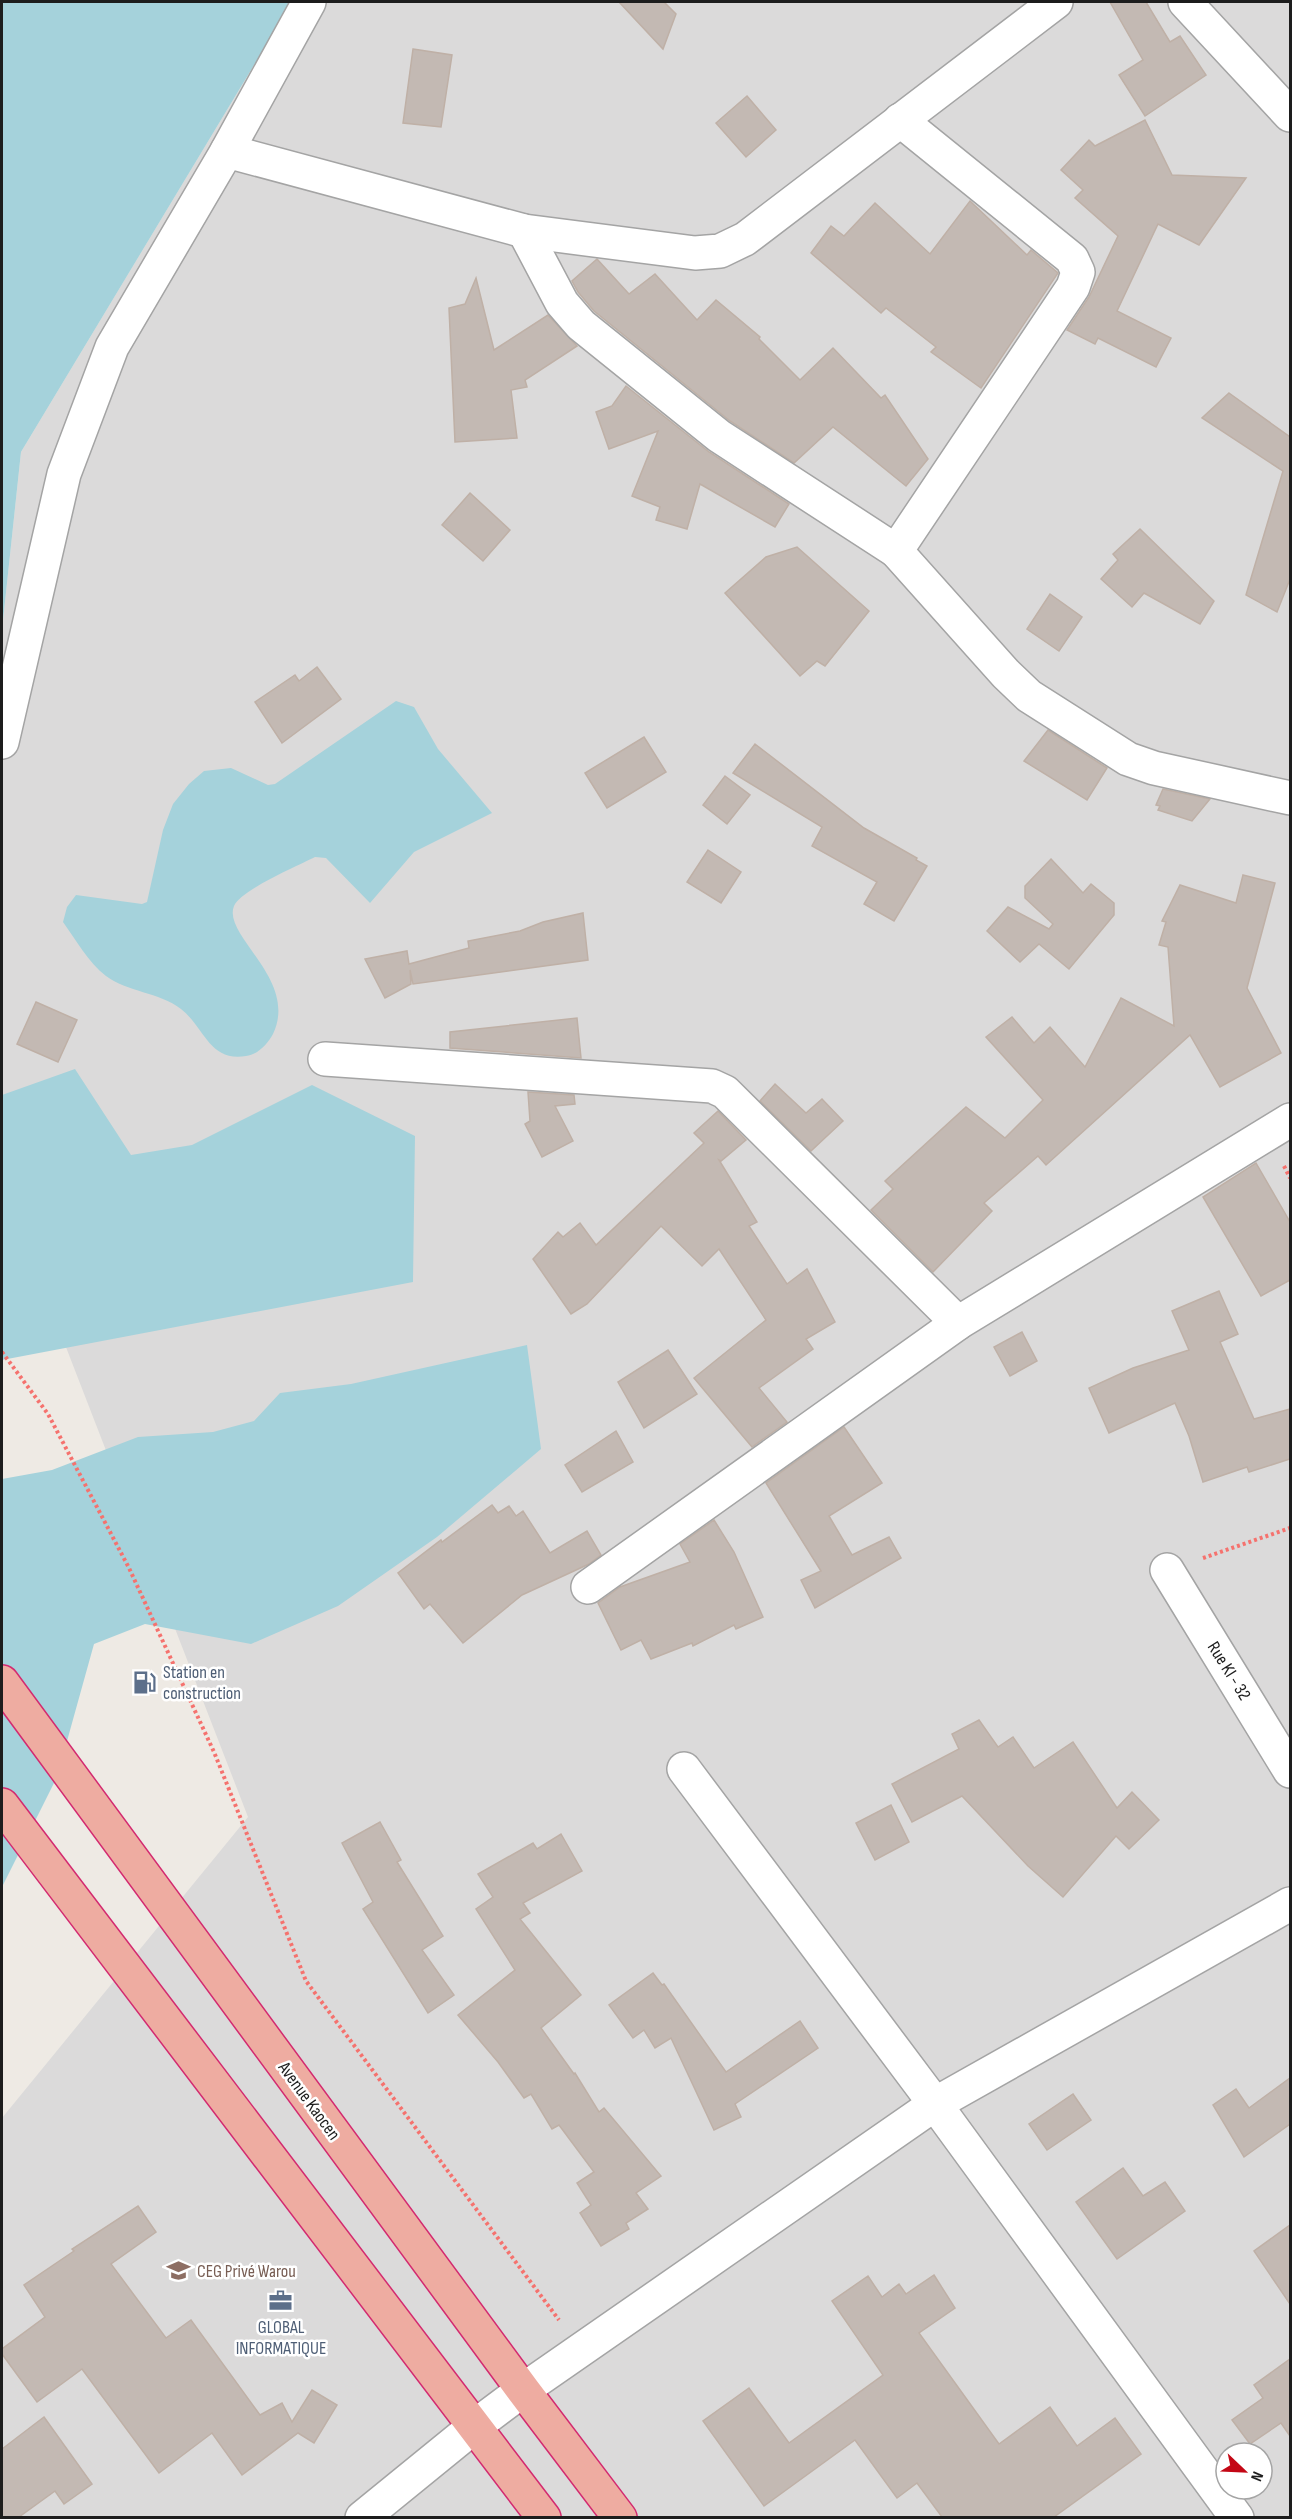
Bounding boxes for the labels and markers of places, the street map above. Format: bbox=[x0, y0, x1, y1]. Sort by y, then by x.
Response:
place label: Station en construction bbox=[163, 1662, 241, 1704]
fuel station icon: Station en construction bbox=[132, 1669, 158, 1695]
school or university icon: CEG Privé Warou bbox=[166, 2258, 192, 2284]
place label: CEG Privé Warou bbox=[197, 2261, 296, 2282]
office icon: GLOBAL INFORMATIQUE bbox=[268, 2288, 294, 2314]
place label: GLOBAL INFORMATIQUE bbox=[236, 2317, 326, 2359]

